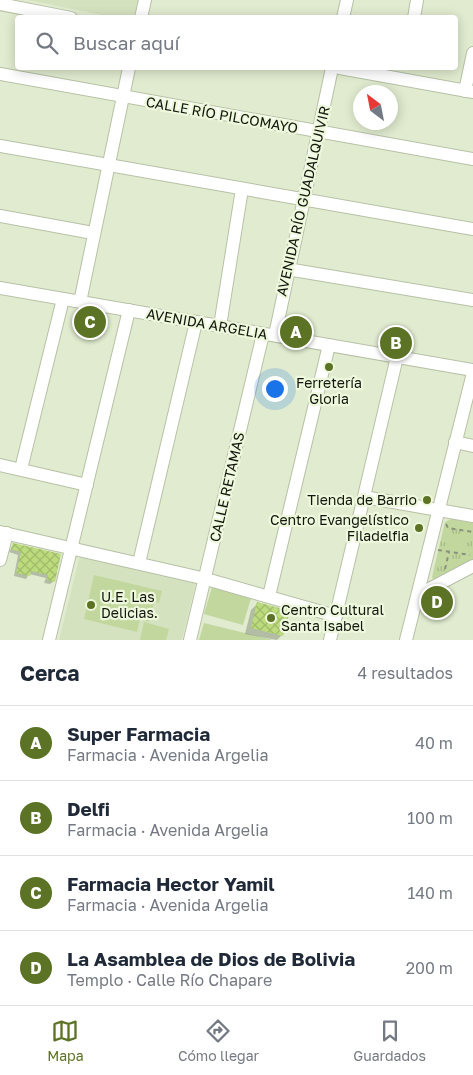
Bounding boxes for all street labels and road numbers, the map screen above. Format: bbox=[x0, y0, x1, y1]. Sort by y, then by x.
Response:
street label: CALLE RÍO PILCOMAYO bbox=[145, 93, 299, 136]
street label: AVENIDA RÍO GUADALQUIVIR bbox=[272, 104, 333, 298]
street label: AVENIDA ARGELIA bbox=[145, 304, 270, 343]
street label: CALLE RETAMAS bbox=[206, 430, 247, 543]

